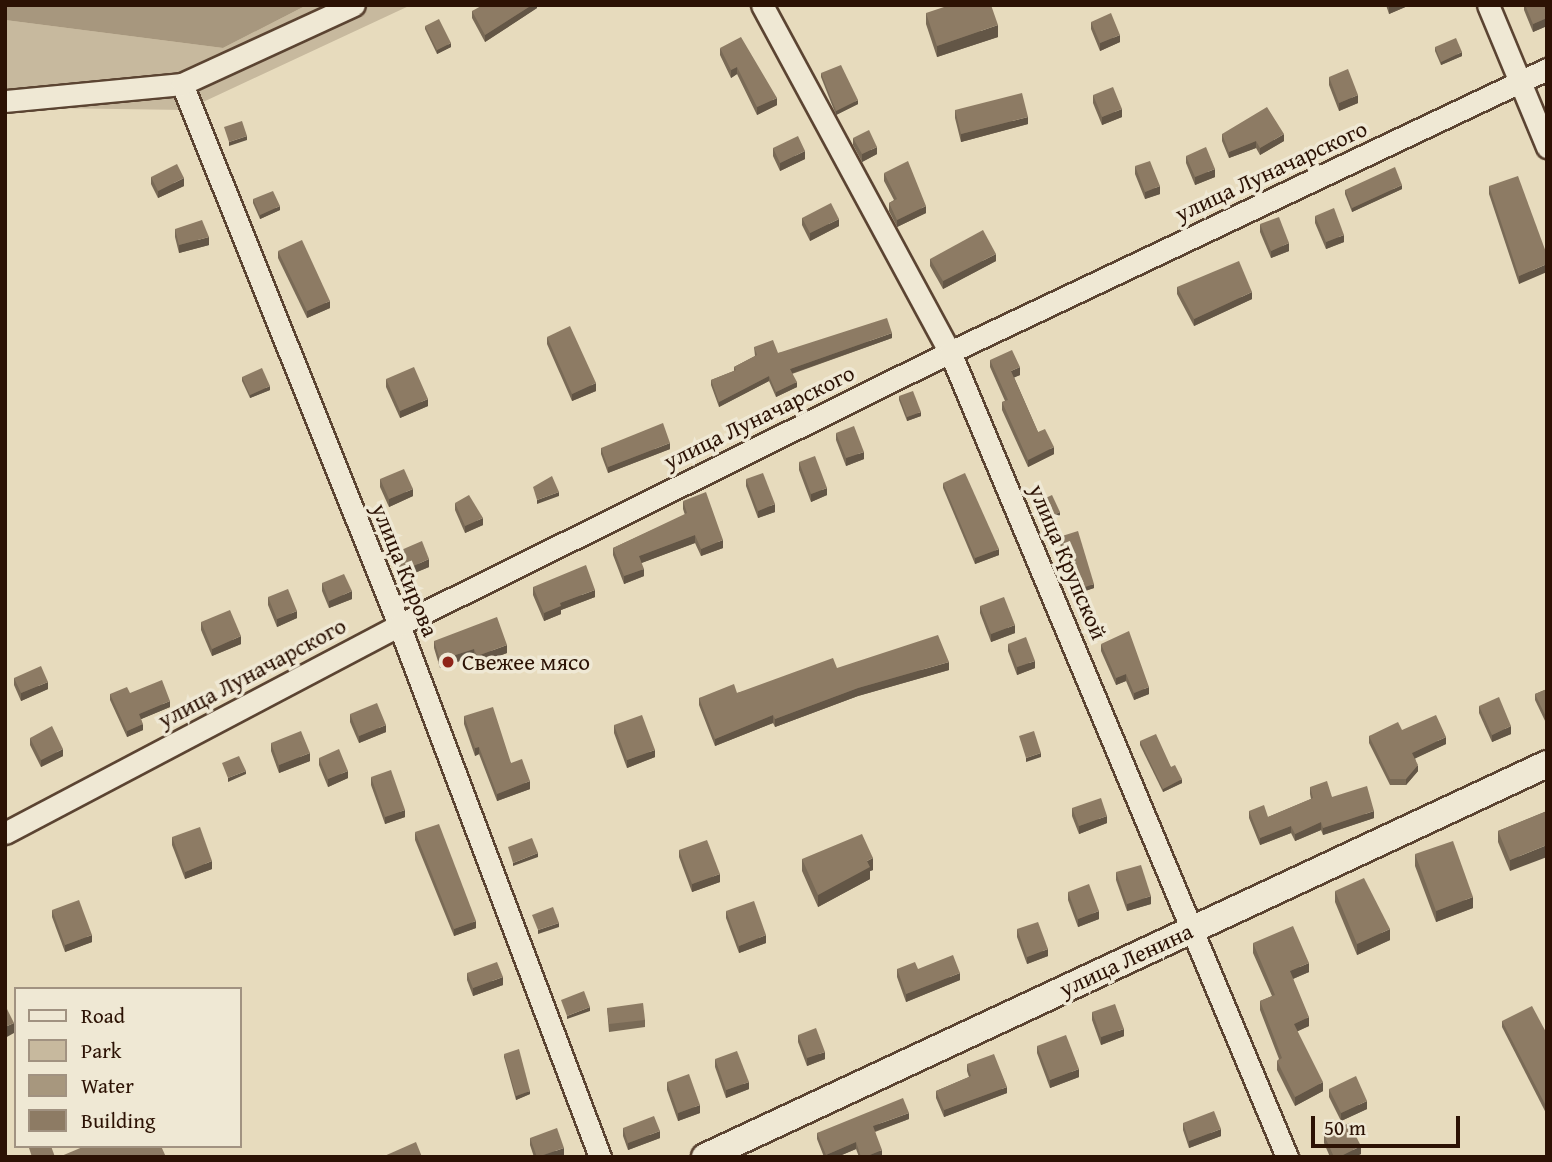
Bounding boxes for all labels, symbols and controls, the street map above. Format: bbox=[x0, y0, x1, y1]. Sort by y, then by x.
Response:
street label: улица Луначарского bbox=[1171, 114, 1371, 228]
street label: улица Луначарского bbox=[659, 359, 859, 475]
street label: улица Крупской bbox=[1023, 480, 1113, 644]
street label: улица Кирова bbox=[366, 499, 444, 641]
street label: улица Луначарского bbox=[153, 612, 351, 734]
place label: Свежее мясо bbox=[462, 648, 590, 676]
marker: Свежее мясо bbox=[440, 654, 456, 670]
street label: улица Ленина bbox=[1055, 917, 1197, 1003]
legend bbox=[14, 987, 242, 1148]
text: Road bbox=[81, 1000, 125, 1031]
text: Park bbox=[81, 1035, 122, 1066]
text: Water bbox=[81, 1070, 134, 1101]
scale bar bbox=[1314, 1102, 1463, 1146]
text: Building bbox=[81, 1105, 155, 1136]
text: 50 m bbox=[1324, 1112, 1366, 1143]

